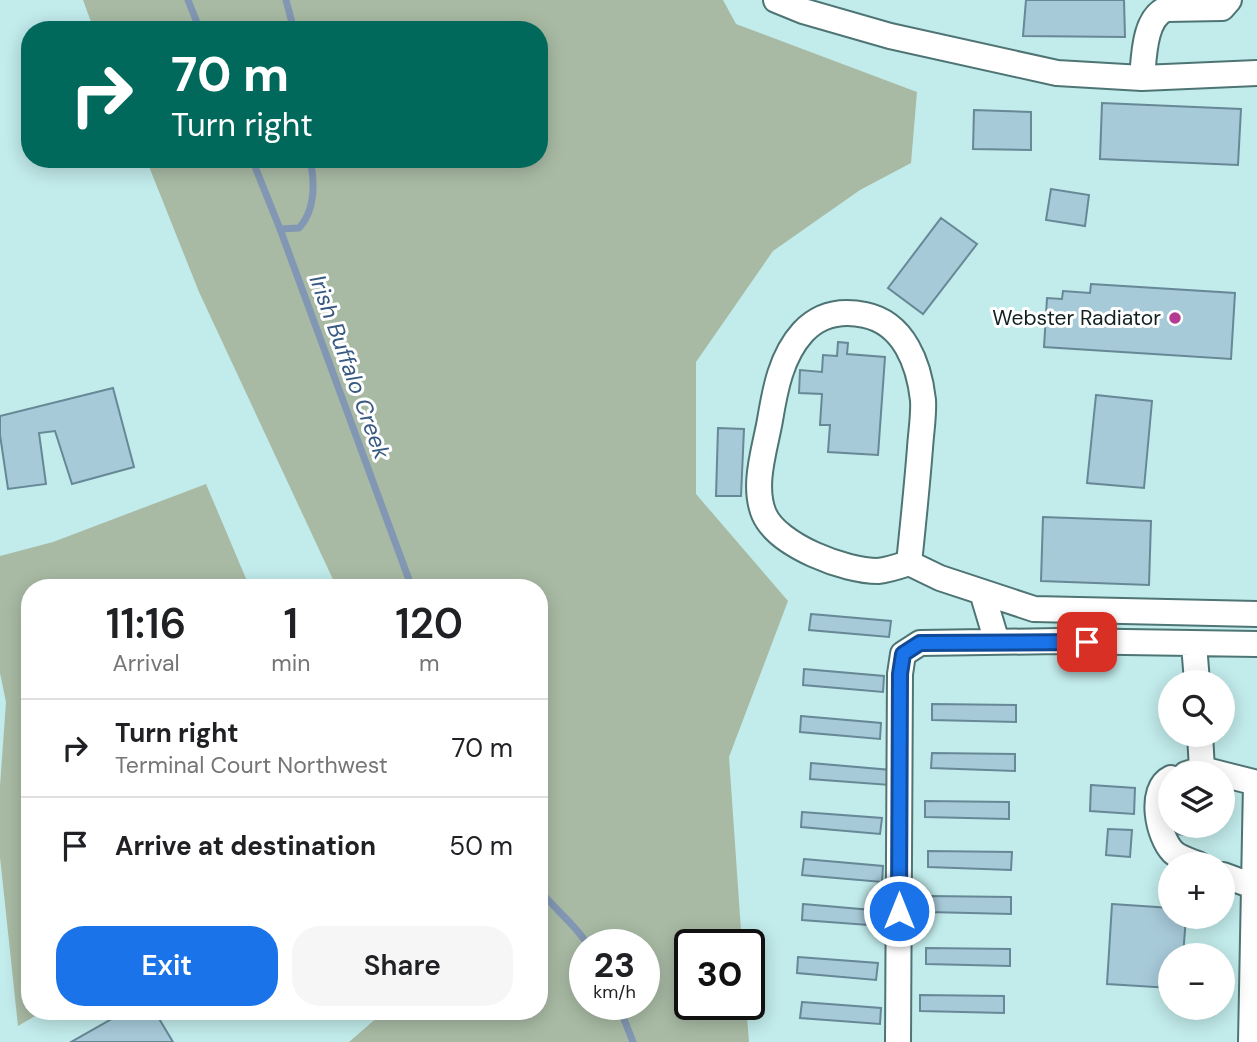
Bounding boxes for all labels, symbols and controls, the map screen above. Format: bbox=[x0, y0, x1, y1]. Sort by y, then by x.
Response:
text: 70 m bbox=[171, 42, 289, 106]
icon: right bbox=[56, 49, 147, 140]
text: Turn right bbox=[171, 104, 313, 146]
water label: Irish Buffalo Creek bbox=[303, 271, 397, 464]
place label: Webster Radiator bbox=[992, 304, 1161, 332]
marker: Webster Radiator bbox=[1167, 310, 1183, 326]
text: 11:16 bbox=[106, 596, 186, 651]
text: 1 bbox=[283, 596, 298, 651]
text: 120 bbox=[395, 596, 463, 651]
pin bbox=[1057, 612, 1117, 672]
icon: arrive bbox=[1068, 623, 1106, 661]
text: Arrival bbox=[113, 648, 180, 678]
text: min bbox=[271, 648, 310, 678]
text: m bbox=[419, 648, 439, 678]
map controls bbox=[1158, 670, 1235, 1020]
button: search bbox=[1158, 670, 1235, 747]
text: Turn right bbox=[115, 716, 239, 750]
icon: right bbox=[56, 729, 94, 767]
text: 70 m bbox=[452, 731, 513, 765]
text: Terminal Court Northwest bbox=[115, 750, 388, 780]
button: layers bbox=[1158, 761, 1235, 838]
icon: arrive bbox=[56, 827, 94, 865]
text: Arrive at destination bbox=[115, 829, 376, 863]
text: 50 m bbox=[449, 829, 513, 863]
button: + bbox=[1158, 852, 1235, 929]
position arrow bbox=[862, 874, 936, 948]
button: Exit bbox=[56, 926, 278, 1006]
button: Share bbox=[292, 926, 513, 1006]
speed limit sign: 30 bbox=[674, 929, 765, 1020]
text: 23 bbox=[594, 942, 635, 988]
button: − bbox=[1158, 943, 1235, 1020]
text: km/h bbox=[593, 980, 636, 1004]

